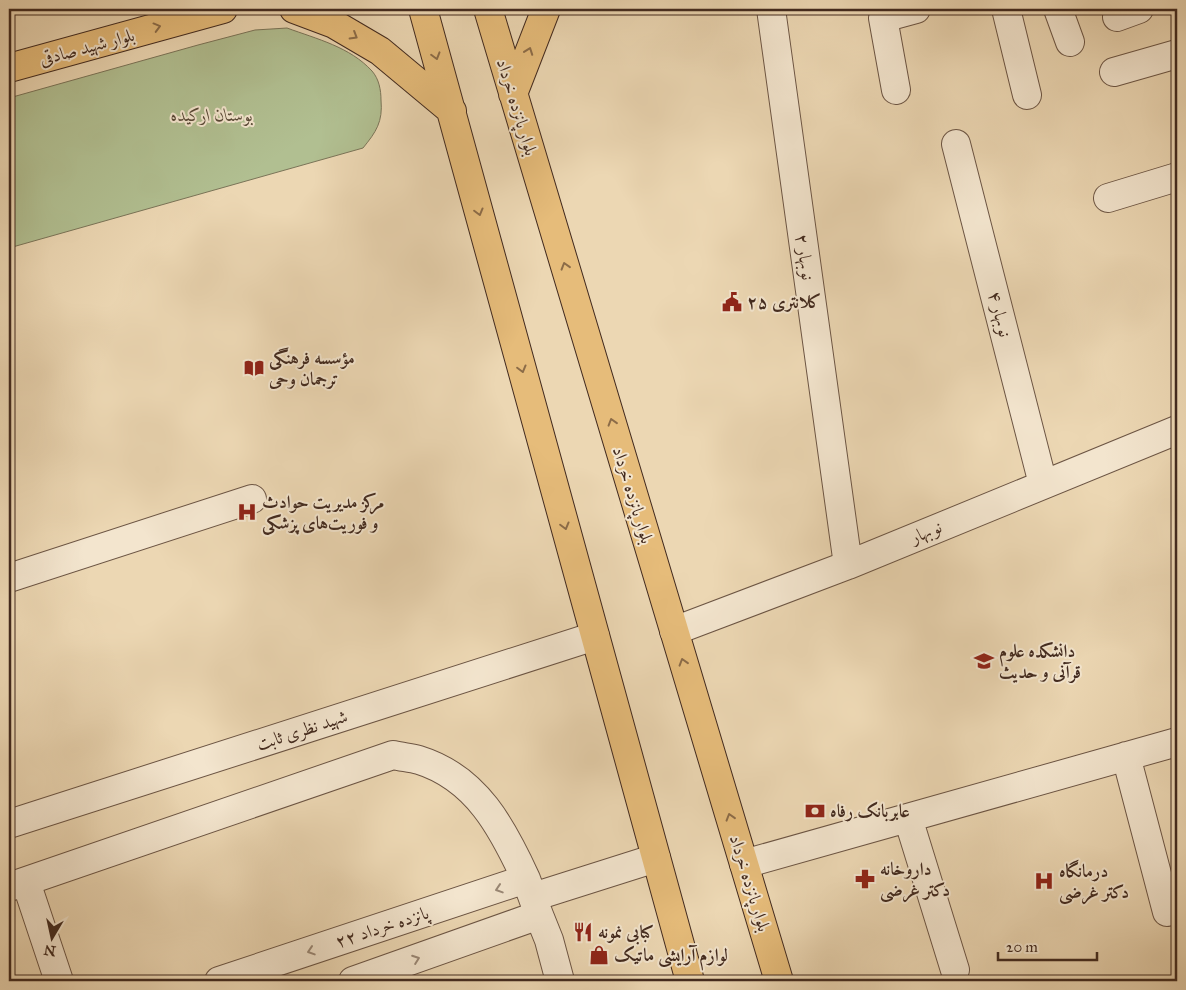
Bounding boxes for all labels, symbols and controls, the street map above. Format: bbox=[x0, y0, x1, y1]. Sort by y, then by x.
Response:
one-way arrow bbox=[152, 22, 161, 33]
street label: بلوار شهید صادقی bbox=[37, 24, 137, 71]
one-way arrow bbox=[349, 29, 358, 39]
one-way arrow bbox=[523, 47, 533, 56]
one-way arrow bbox=[430, 51, 441, 60]
street label: بلوار پانزده خرداد bbox=[490, 56, 542, 159]
park label: بوستان ارکیده bbox=[171, 104, 254, 126]
one-way arrow bbox=[474, 208, 484, 216]
street label: نوبهار ۲ bbox=[790, 232, 819, 282]
one-way arrow bbox=[560, 263, 570, 271]
street label: نوبهار ۴ bbox=[983, 289, 1016, 339]
public building icon: کلانتری ۲۵ bbox=[721, 291, 743, 313]
place label: کلانتری ۲۵ bbox=[747, 291, 821, 313]
place label: مؤسسه فرهنگی ترجمان وحی bbox=[268, 347, 355, 390]
library icon: مؤسسه فرهنگی ترجمان وحی bbox=[243, 357, 265, 379]
one-way arrow bbox=[517, 364, 527, 373]
one-way arrow bbox=[607, 419, 617, 427]
street label: بلوار پانزده خرداد bbox=[606, 444, 658, 547]
place label: مرکز مدیریت حوادث و فوریت‌های پزشکی bbox=[262, 491, 384, 535]
hospital icon: مرکز مدیریت حوادث و فوریت‌های پزشکی bbox=[236, 501, 258, 523]
street label: نوبهار bbox=[905, 516, 945, 550]
one-way arrow bbox=[560, 521, 570, 529]
place label: دانشکده علوم قرآنی و حدیث bbox=[999, 640, 1081, 684]
school or university icon: دانشکده علوم قرآنی و حدیث bbox=[973, 650, 995, 672]
one-way arrow bbox=[679, 658, 689, 666]
street label: شهید نظری ثابت bbox=[254, 705, 351, 756]
bank icon: عابربانک رفاه bbox=[804, 800, 826, 822]
place label: عابربانک رفاه bbox=[830, 800, 910, 822]
one-way arrow bbox=[725, 814, 735, 822]
street label: بلوار پانزده خرداد bbox=[723, 832, 775, 935]
place label: داروخانه دکتر غرضی bbox=[880, 858, 950, 903]
place label: درمانگاه دکتر غرضی bbox=[1059, 859, 1129, 905]
pharmacy icon: داروخانه دکتر غرضی bbox=[854, 868, 876, 890]
hospital icon: درمانگاه دکتر غرضی bbox=[1033, 870, 1055, 892]
one-way arrow bbox=[495, 883, 504, 893]
street label: پانزده خرداد ۲۲ bbox=[333, 901, 434, 954]
north arrow bbox=[28, 912, 78, 962]
restaurant icon: کبابی نمونه bbox=[572, 921, 594, 943]
place label: کبابی نمونه bbox=[598, 921, 654, 945]
scale bar bbox=[998, 930, 1097, 962]
text: 20 m bbox=[1006, 938, 1038, 956]
text: N bbox=[43, 941, 57, 960]
shop icon: لوازم آرایشی ماتیک bbox=[588, 944, 610, 966]
place label: لوازم آرایشی ماتیک bbox=[614, 944, 728, 971]
one-way arrow bbox=[308, 945, 316, 955]
one-way arrow bbox=[411, 955, 420, 965]

